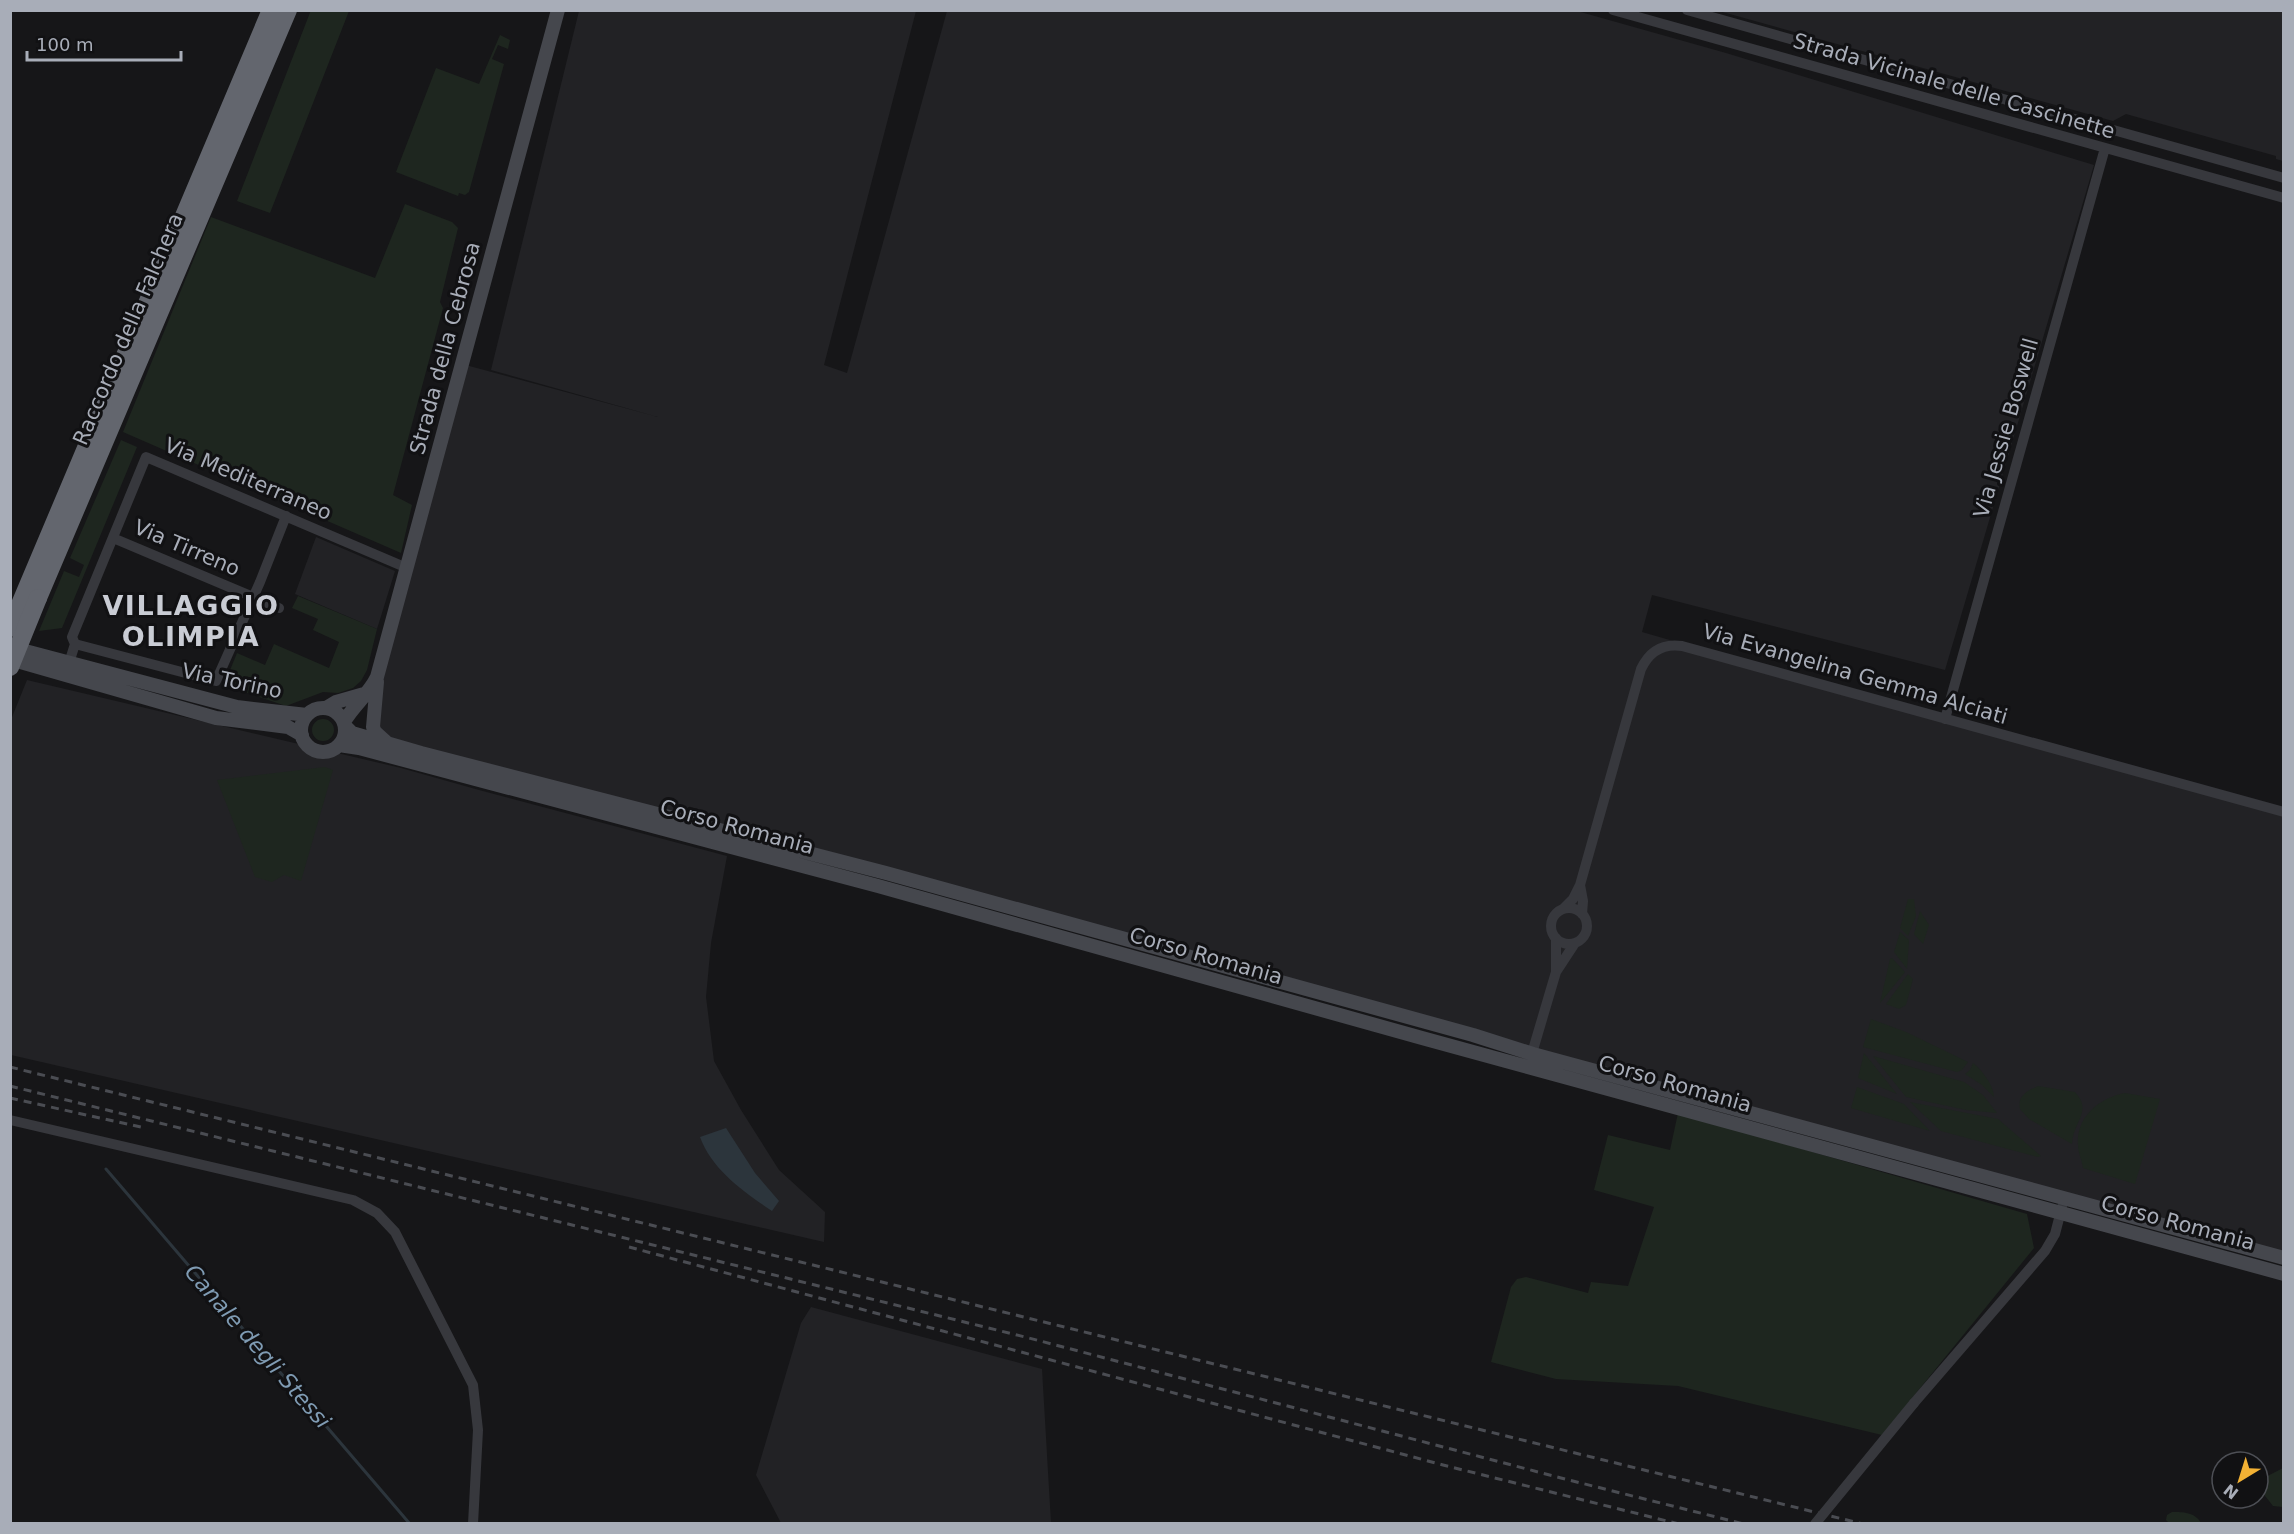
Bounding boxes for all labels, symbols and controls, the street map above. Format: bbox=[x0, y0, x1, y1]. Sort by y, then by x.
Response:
scale bar bbox=[27, 24, 182, 62]
street label: Strada Vicinale delle Cascinette bbox=[1790, 28, 2118, 144]
text: 100 m bbox=[36, 34, 94, 55]
street label: Raccordo della Falchera bbox=[68, 209, 188, 449]
street label: Strada della Cebrosa bbox=[405, 239, 485, 457]
street label: Via Jessie Boswell bbox=[1969, 335, 2043, 521]
street label: Via Mediterraneo bbox=[161, 433, 335, 525]
street label: Via Tirreno bbox=[130, 515, 244, 581]
district label: VILLAGGIO OLIMPIA bbox=[102, 590, 280, 652]
street label: Via Evangelina Gemma Alciati bbox=[1700, 619, 2010, 729]
street label: Via Torino bbox=[180, 659, 284, 703]
street label: Corso Romania bbox=[657, 795, 817, 859]
street label: Corso Romania bbox=[1127, 923, 1285, 989]
street label: Corso Romania bbox=[1596, 1051, 1754, 1117]
street label: Corso Romania bbox=[2098, 1191, 2258, 1255]
water label: Canale degli Stessi bbox=[180, 1259, 336, 1433]
north arrow bbox=[2210, 1450, 2270, 1510]
text: N bbox=[2220, 1480, 2242, 1503]

